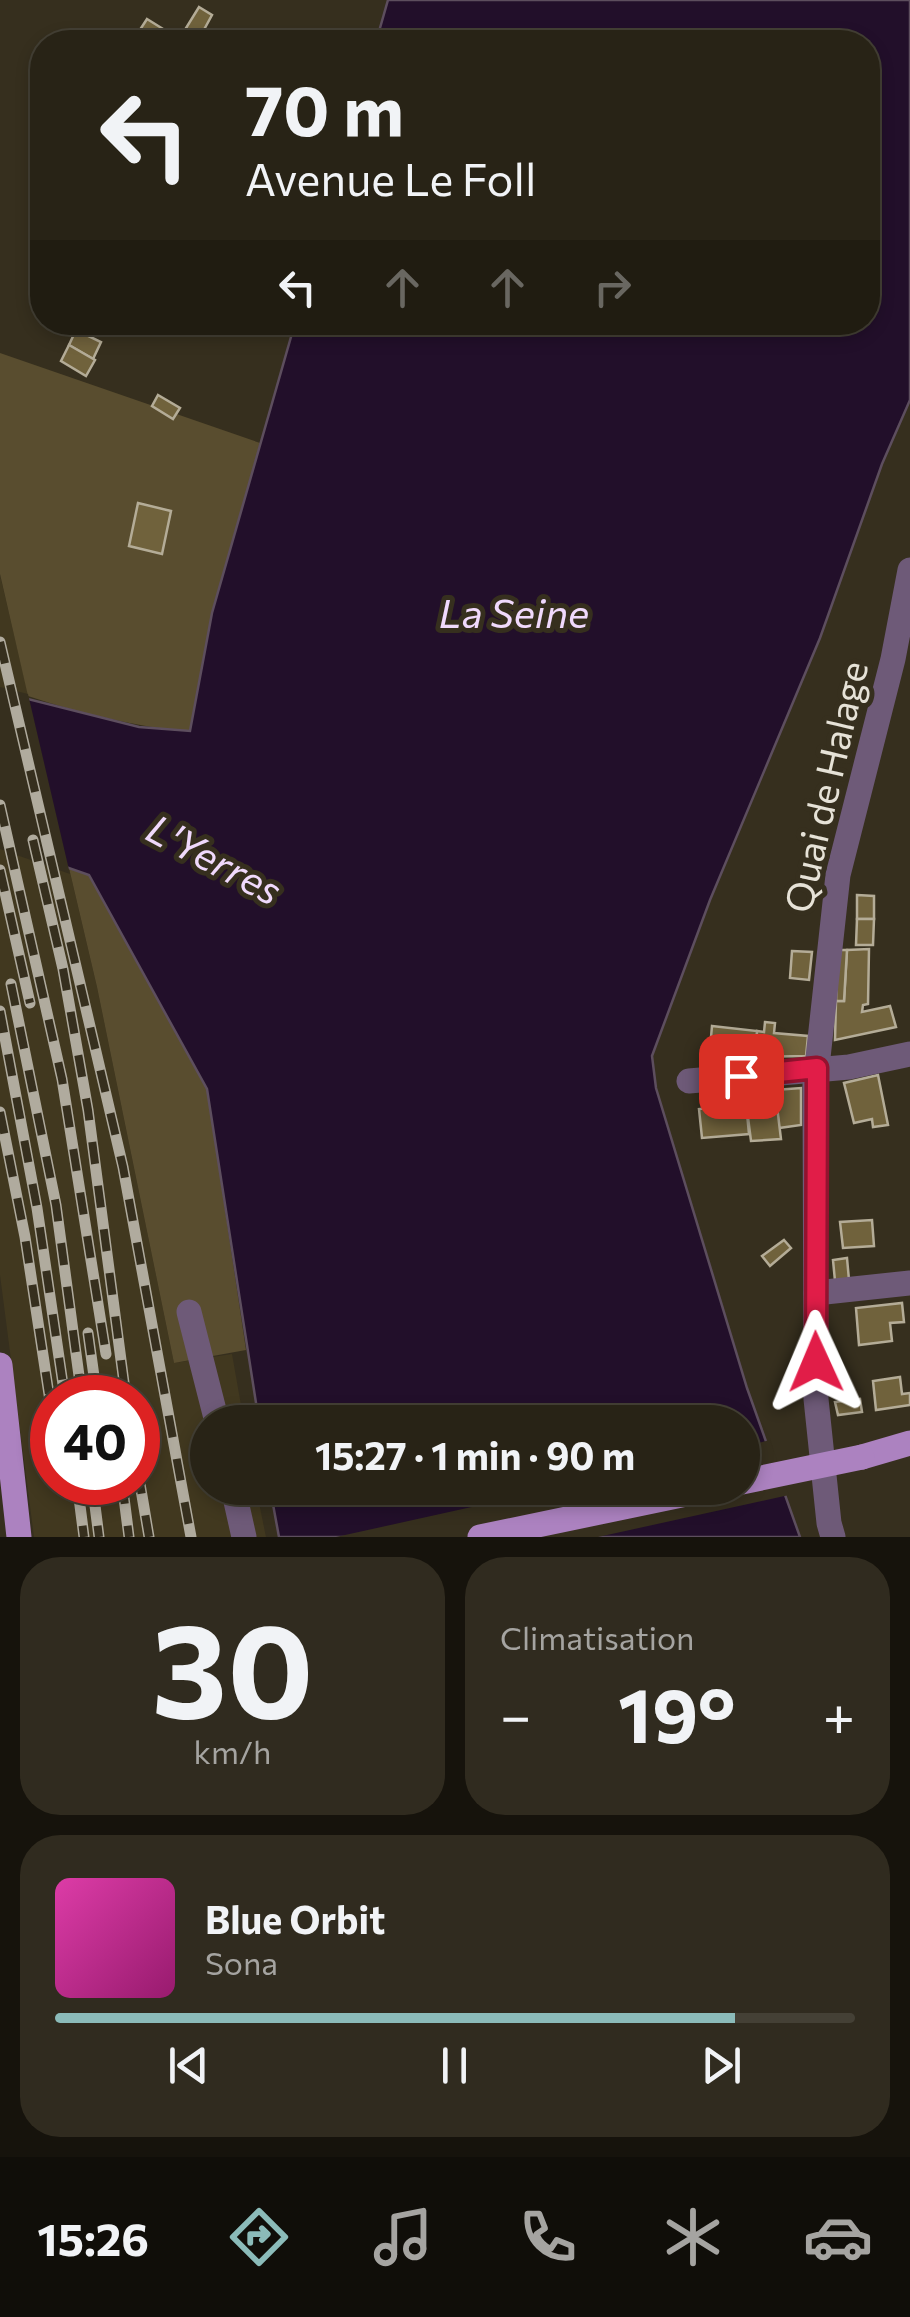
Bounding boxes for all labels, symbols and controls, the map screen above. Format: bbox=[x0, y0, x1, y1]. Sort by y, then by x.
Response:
text: 70 m bbox=[245, 65, 404, 150]
icon: left bbox=[80, 70, 210, 200]
text: Avenue Le Foll bbox=[245, 150, 536, 205]
icon: left bbox=[270, 260, 325, 315]
icon: ahead bbox=[375, 260, 430, 315]
icon: ahead bbox=[480, 260, 535, 315]
icon: right bbox=[585, 260, 640, 315]
water label: La Seine bbox=[439, 587, 589, 636]
street label: Quai de Halage bbox=[773, 656, 876, 917]
water label: L'Yerres bbox=[139, 802, 291, 914]
pin bbox=[699, 1034, 784, 1119]
icon: arrive bbox=[714, 1049, 769, 1104]
position arrow bbox=[764, 1310, 868, 1414]
speed limit sign: 40 bbox=[30, 1375, 160, 1505]
text: 15:27 · 1 min · 90 m bbox=[315, 1431, 635, 1478]
text: 30 bbox=[151, 1586, 314, 1745]
text: Climatisation bbox=[500, 1617, 694, 1657]
text: 19° bbox=[618, 1667, 736, 1758]
text: − bbox=[500, 1680, 531, 1747]
text: + bbox=[823, 1680, 855, 1747]
text: km/h bbox=[194, 1731, 271, 1771]
text: Blue Orbit bbox=[205, 1895, 385, 1942]
text: Sona bbox=[205, 1942, 278, 1982]
icon: previous bbox=[161, 2038, 216, 2093]
icon: pause bbox=[427, 2038, 482, 2093]
icon: next bbox=[694, 2038, 749, 2093]
icon: directions bbox=[224, 2202, 294, 2272]
icon: music bbox=[368, 2202, 438, 2272]
icon: phone bbox=[513, 2202, 583, 2272]
icon: climate bbox=[658, 2202, 728, 2272]
icon: car bbox=[803, 2202, 873, 2272]
text: 15:26 bbox=[37, 2210, 149, 2265]

